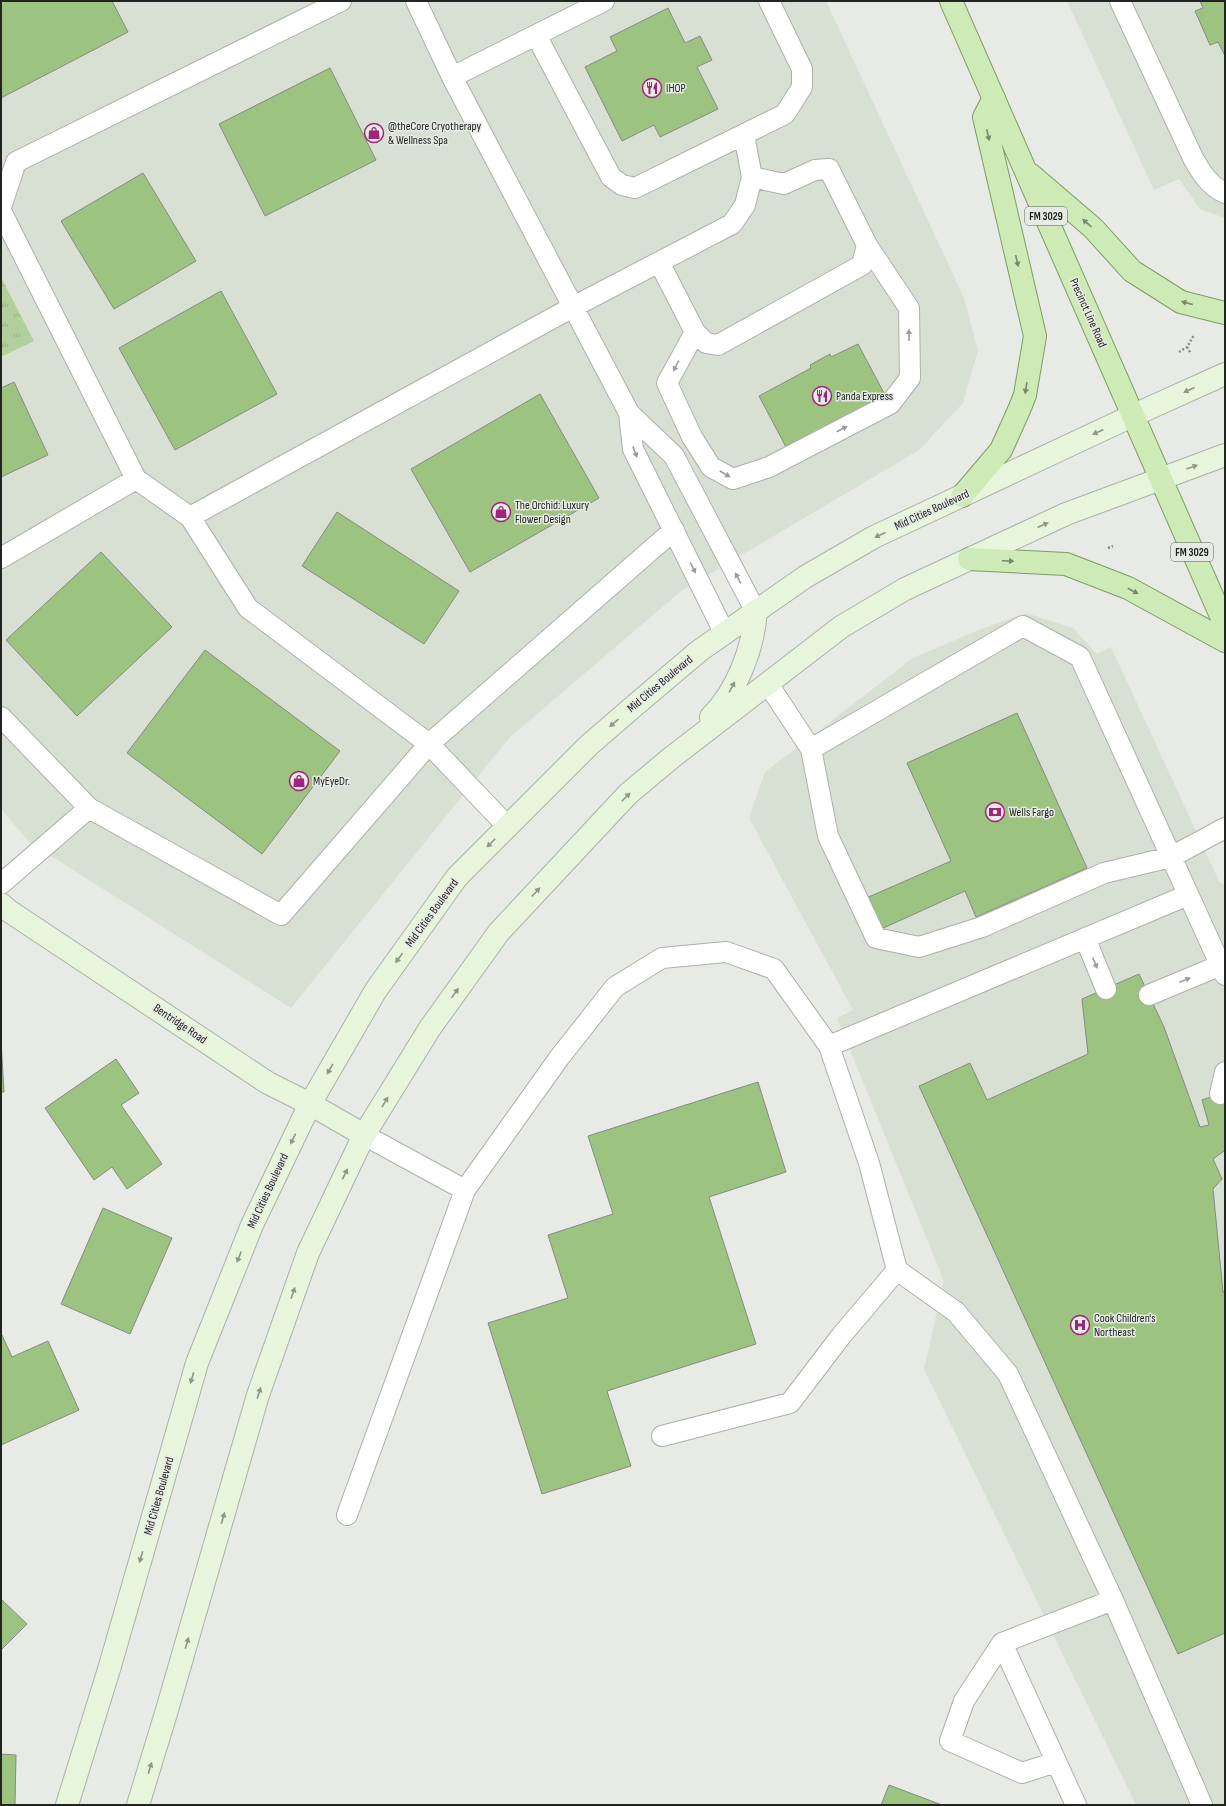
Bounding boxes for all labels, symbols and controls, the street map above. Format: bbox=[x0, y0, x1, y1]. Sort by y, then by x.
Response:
restaurant icon: IHOP bbox=[641, 77, 663, 99]
place label: IHOP bbox=[666, 81, 686, 96]
place label: @theCore Cryotherapy & Wellness Spa bbox=[388, 119, 481, 148]
shop icon: @theCore Cryotherapy & Wellness Spa bbox=[363, 122, 385, 144]
one-way arrow bbox=[985, 129, 991, 141]
road number: FM 3029 bbox=[1025, 207, 1067, 225]
one-way arrow bbox=[1083, 219, 1092, 228]
one-way arrow bbox=[1015, 255, 1021, 267]
street label: Precinct Line Road bbox=[1066, 276, 1110, 350]
one-way arrow bbox=[1181, 300, 1194, 306]
one-way arrow bbox=[906, 328, 912, 341]
one-way arrow bbox=[673, 360, 680, 372]
one-way arrow bbox=[1023, 382, 1029, 395]
restaurant icon: Panda Express bbox=[811, 385, 833, 407]
one-way arrow bbox=[1184, 387, 1195, 393]
place label: Panda Express bbox=[836, 389, 893, 404]
one-way arrow bbox=[837, 426, 848, 432]
one-way arrow bbox=[1093, 429, 1104, 435]
one-way arrow bbox=[633, 446, 639, 458]
one-way arrow bbox=[1187, 463, 1199, 469]
one-way arrow bbox=[719, 471, 731, 478]
street label: Mid Cities Boulevard bbox=[892, 486, 972, 534]
place label: The Orchid: Luxury Flower Design bbox=[515, 498, 590, 527]
shop icon: The Orchid: Luxury Flower Design bbox=[490, 501, 512, 523]
one-way arrow bbox=[1037, 522, 1048, 528]
one-way arrow bbox=[874, 532, 885, 538]
road number: FM 3029 bbox=[1171, 543, 1213, 561]
one-way arrow bbox=[1002, 558, 1015, 564]
one-way arrow bbox=[690, 562, 696, 574]
one-way arrow bbox=[735, 572, 741, 583]
one-way arrow bbox=[1127, 587, 1139, 594]
street label: Mid Cities Boulevard bbox=[624, 652, 696, 716]
one-way arrow bbox=[729, 681, 736, 692]
one-way arrow bbox=[609, 718, 619, 727]
shop icon: MyEyeDr. bbox=[288, 770, 310, 792]
place label: MyEyeDr. bbox=[313, 774, 350, 789]
one-way arrow bbox=[621, 792, 630, 802]
bank icon: Wells Fargo bbox=[984, 801, 1006, 823]
place label: Wells Fargo bbox=[1009, 805, 1054, 820]
one-way arrow bbox=[486, 838, 496, 848]
street label: Mid Cities Boulevard bbox=[402, 876, 462, 950]
one-way arrow bbox=[532, 886, 541, 897]
one-way arrow bbox=[395, 953, 403, 964]
one-way arrow bbox=[1093, 958, 1099, 970]
one-way arrow bbox=[1179, 977, 1191, 983]
one-way arrow bbox=[451, 987, 459, 998]
street label: Bentridge Road bbox=[150, 1001, 210, 1047]
one-way arrow bbox=[327, 1063, 334, 1075]
one-way arrow bbox=[381, 1096, 388, 1108]
one-way arrow bbox=[290, 1133, 296, 1145]
street label: Mid Cities Boulevard bbox=[244, 1151, 292, 1231]
one-way arrow bbox=[342, 1169, 348, 1180]
one-way arrow bbox=[236, 1251, 242, 1263]
one-way arrow bbox=[291, 1287, 297, 1299]
place label: Cook Children's Northeast bbox=[1094, 1311, 1156, 1340]
hospital icon: Cook Children's Northeast bbox=[1069, 1314, 1091, 1336]
one-way arrow bbox=[189, 1373, 195, 1385]
one-way arrow bbox=[256, 1387, 262, 1399]
street label: Mid Cities Boulevard bbox=[141, 1455, 177, 1537]
one-way arrow bbox=[220, 1512, 226, 1524]
one-way arrow bbox=[138, 1551, 144, 1563]
one-way arrow bbox=[184, 1637, 190, 1649]
one-way arrow bbox=[147, 1761, 153, 1773]

